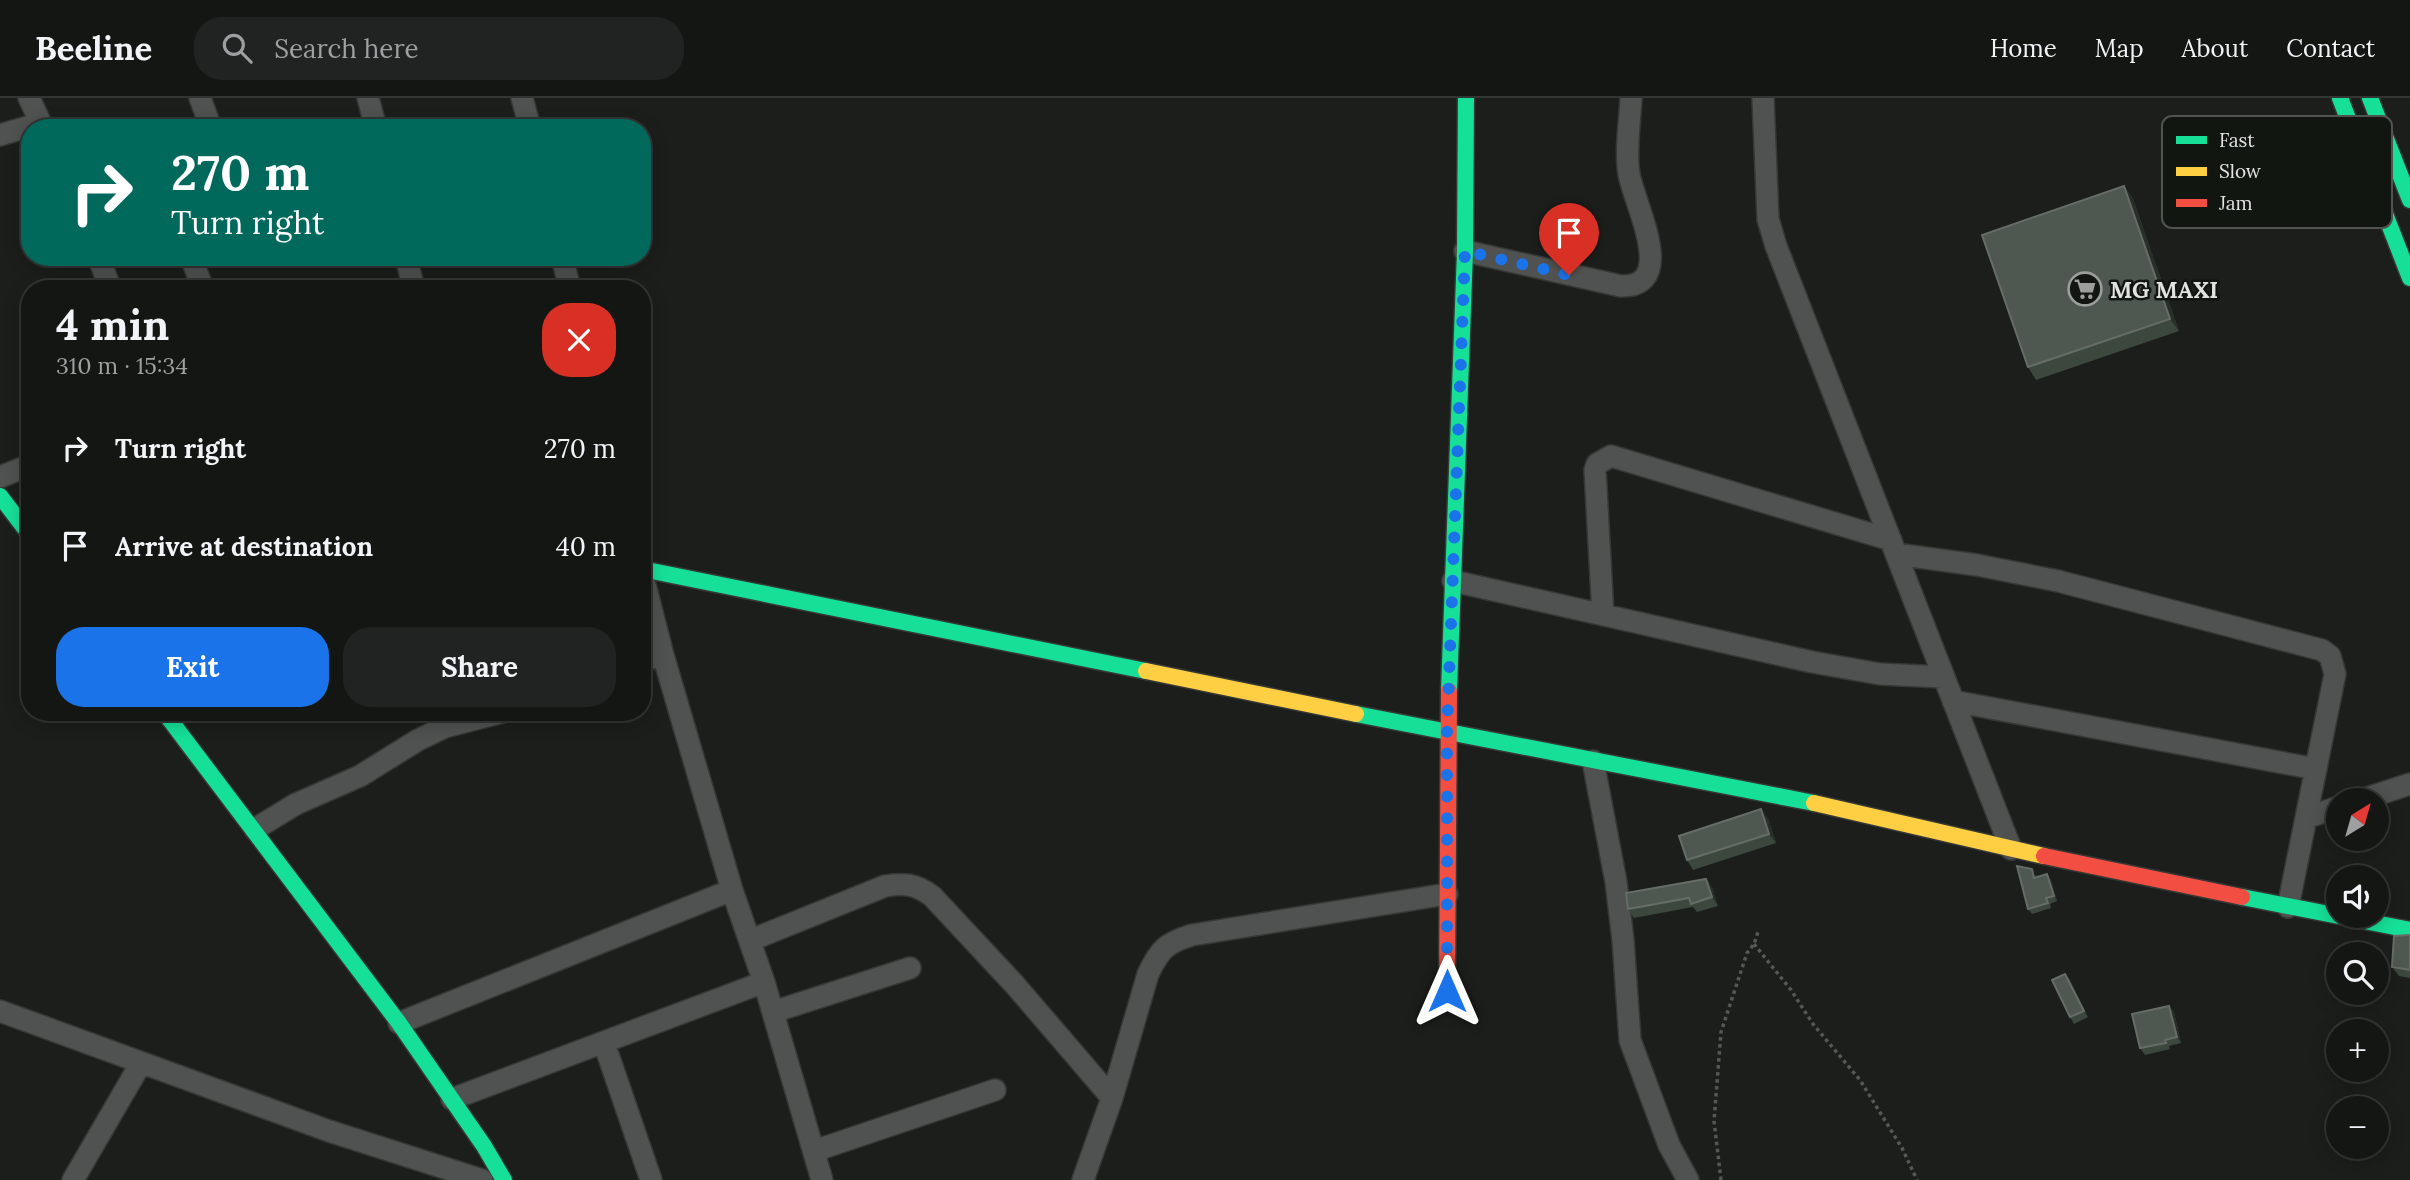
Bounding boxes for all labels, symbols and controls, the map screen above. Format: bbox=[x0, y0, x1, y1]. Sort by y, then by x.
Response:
search box bbox=[194, 17, 684, 80]
text: Beeline bbox=[35, 27, 152, 69]
icon: search bbox=[218, 29, 256, 67]
text: Search here bbox=[274, 32, 419, 65]
text: Home bbox=[1990, 33, 2057, 64]
text: Map bbox=[2095, 33, 2144, 64]
text: About bbox=[2182, 33, 2248, 64]
text: Contact bbox=[2286, 33, 2375, 64]
legend bbox=[2162, 116, 2392, 228]
text: Fast bbox=[2219, 128, 2255, 152]
text: 270 m bbox=[171, 141, 309, 203]
icon: right bbox=[56, 147, 147, 238]
text: Slow bbox=[2219, 159, 2262, 183]
text: Jam bbox=[2218, 191, 2253, 215]
text: Turn right bbox=[171, 202, 324, 243]
pin bbox=[1539, 203, 1599, 275]
icon: arrive bbox=[1550, 214, 1588, 252]
supermarket icon: MG MAXI bbox=[2066, 270, 2104, 308]
place label: MG MAXI bbox=[2110, 275, 2218, 304]
text: 4 min bbox=[56, 298, 169, 352]
button: close bbox=[542, 303, 616, 377]
text: 310 m · 15:34 bbox=[56, 351, 188, 380]
icon: right bbox=[56, 429, 94, 467]
text: Turn right bbox=[115, 432, 246, 465]
text: 270 m bbox=[544, 432, 616, 465]
icon: arrive bbox=[56, 527, 94, 565]
text: Arrive at destination bbox=[115, 530, 373, 563]
text: 40 m bbox=[556, 530, 616, 563]
button: Exit bbox=[56, 627, 329, 707]
button: Share bbox=[343, 627, 616, 707]
north arrow bbox=[2326, 788, 2389, 850]
map controls bbox=[2326, 788, 2389, 1159]
button: sound bbox=[2326, 865, 2389, 928]
button: search bbox=[2326, 942, 2389, 1005]
position arrow bbox=[1410, 954, 1484, 1028]
button: + bbox=[2326, 1019, 2389, 1082]
button: − bbox=[2326, 1096, 2389, 1159]

